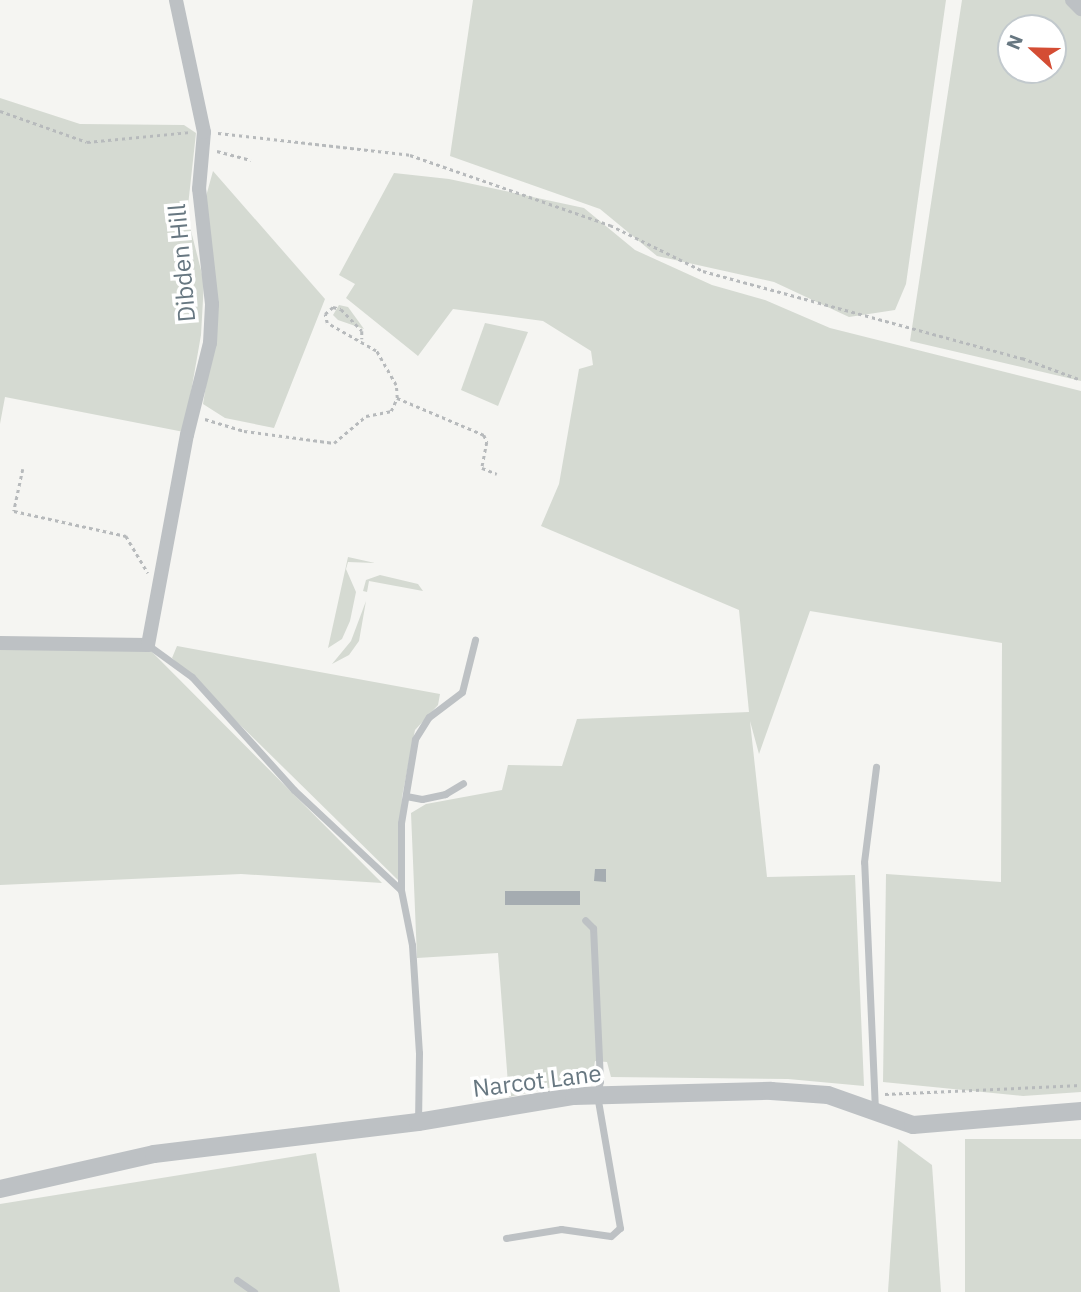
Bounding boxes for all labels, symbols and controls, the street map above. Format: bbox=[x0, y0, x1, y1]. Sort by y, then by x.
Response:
north arrow bbox=[997, 14, 1067, 84]
text: N bbox=[1001, 31, 1028, 53]
street label: Dibden Hill bbox=[162, 203, 202, 323]
street label: Narcot Lane bbox=[471, 1059, 603, 1103]

